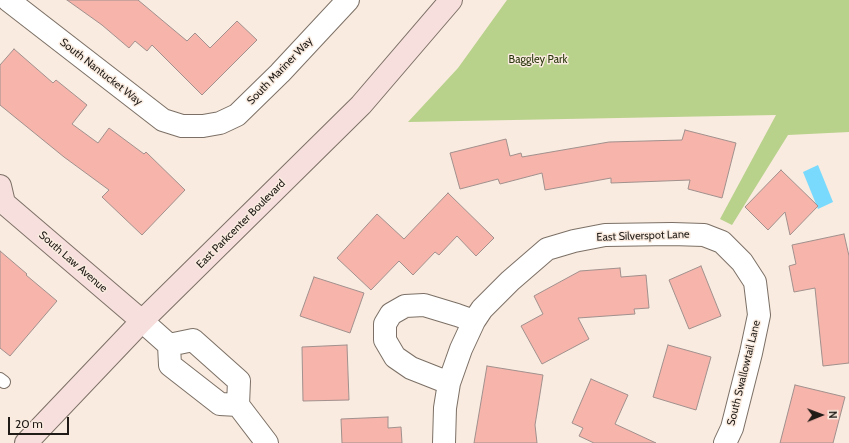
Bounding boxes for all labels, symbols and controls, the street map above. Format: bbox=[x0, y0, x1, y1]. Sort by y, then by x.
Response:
street label: South Mariner Way bbox=[244, 35, 316, 107]
street label: South Nantucket Way bbox=[57, 36, 145, 108]
park label: Baggley Park bbox=[509, 53, 567, 67]
street label: East Parkcenter Boulevard bbox=[194, 177, 288, 271]
street label: East Silverspot Lane bbox=[596, 228, 690, 244]
street label: South Law Avenue bbox=[36, 229, 110, 295]
street label: South Swallowtail Lane bbox=[725, 319, 763, 427]
north arrow bbox=[801, 395, 841, 435]
scale bar bbox=[10, 409, 71, 435]
text: N bbox=[826, 411, 840, 419]
text: 20 m bbox=[15, 416, 43, 431]

